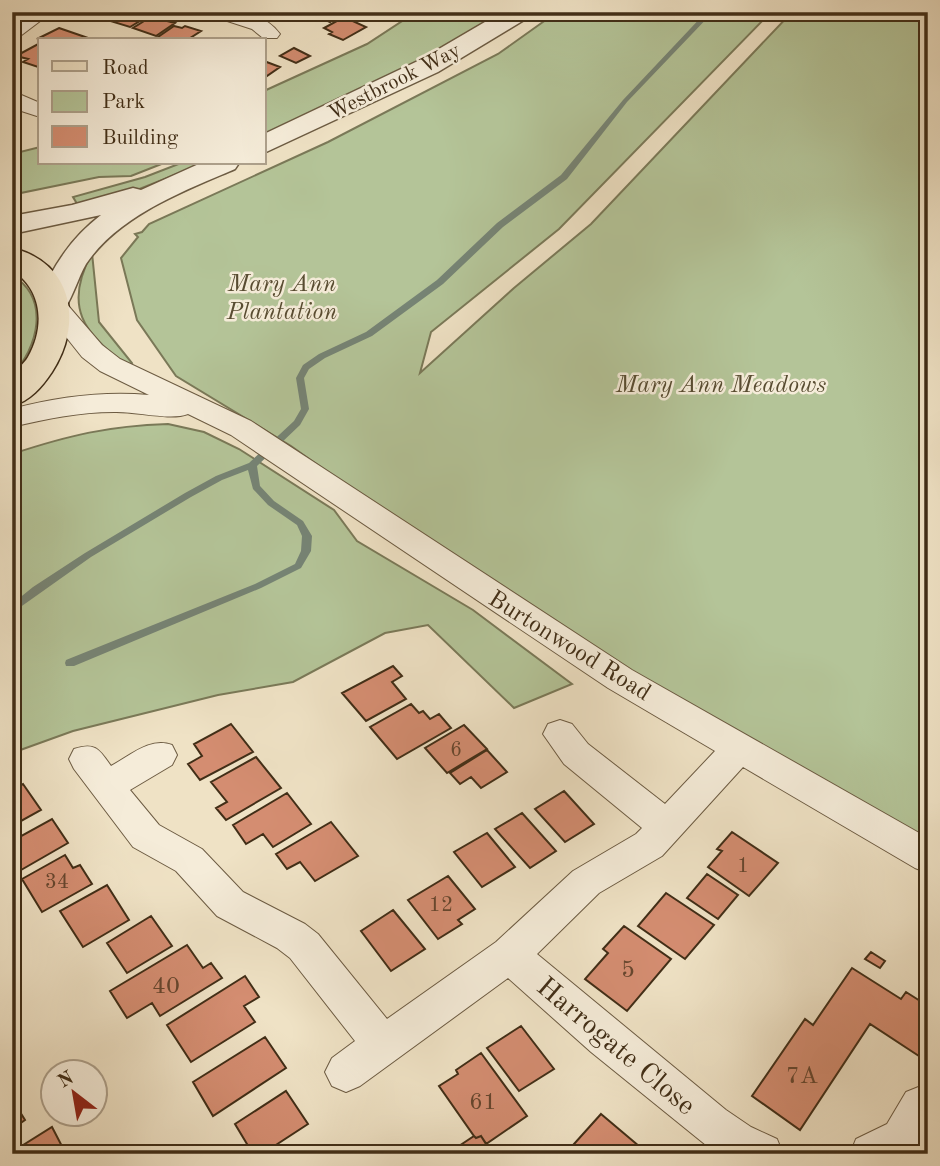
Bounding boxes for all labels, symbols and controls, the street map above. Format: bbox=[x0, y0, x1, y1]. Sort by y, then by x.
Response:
legend bbox=[38, 38, 266, 164]
street label: Westbrook Way bbox=[325, 40, 464, 125]
text: Road bbox=[102, 58, 149, 79]
text: Park bbox=[102, 92, 145, 113]
text: Building bbox=[102, 128, 179, 149]
park label: Mary Ann Plantation bbox=[226, 273, 337, 325]
park label: Mary Ann Meadows bbox=[615, 374, 826, 398]
street label: Burtonwood Road bbox=[484, 587, 654, 706]
house number: 6 bbox=[450, 740, 462, 761]
house number: 1 bbox=[737, 856, 749, 877]
house number: 34 bbox=[45, 872, 69, 893]
house number: 12 bbox=[429, 895, 453, 916]
house number: 5 bbox=[621, 959, 635, 983]
street label: Harrogate Close bbox=[530, 973, 700, 1121]
house number: 40 bbox=[152, 975, 180, 999]
north arrow bbox=[38, 1058, 108, 1128]
house number: 7A bbox=[786, 1065, 818, 1089]
text: N bbox=[55, 1068, 78, 1092]
house number: 61 bbox=[469, 1091, 497, 1115]

